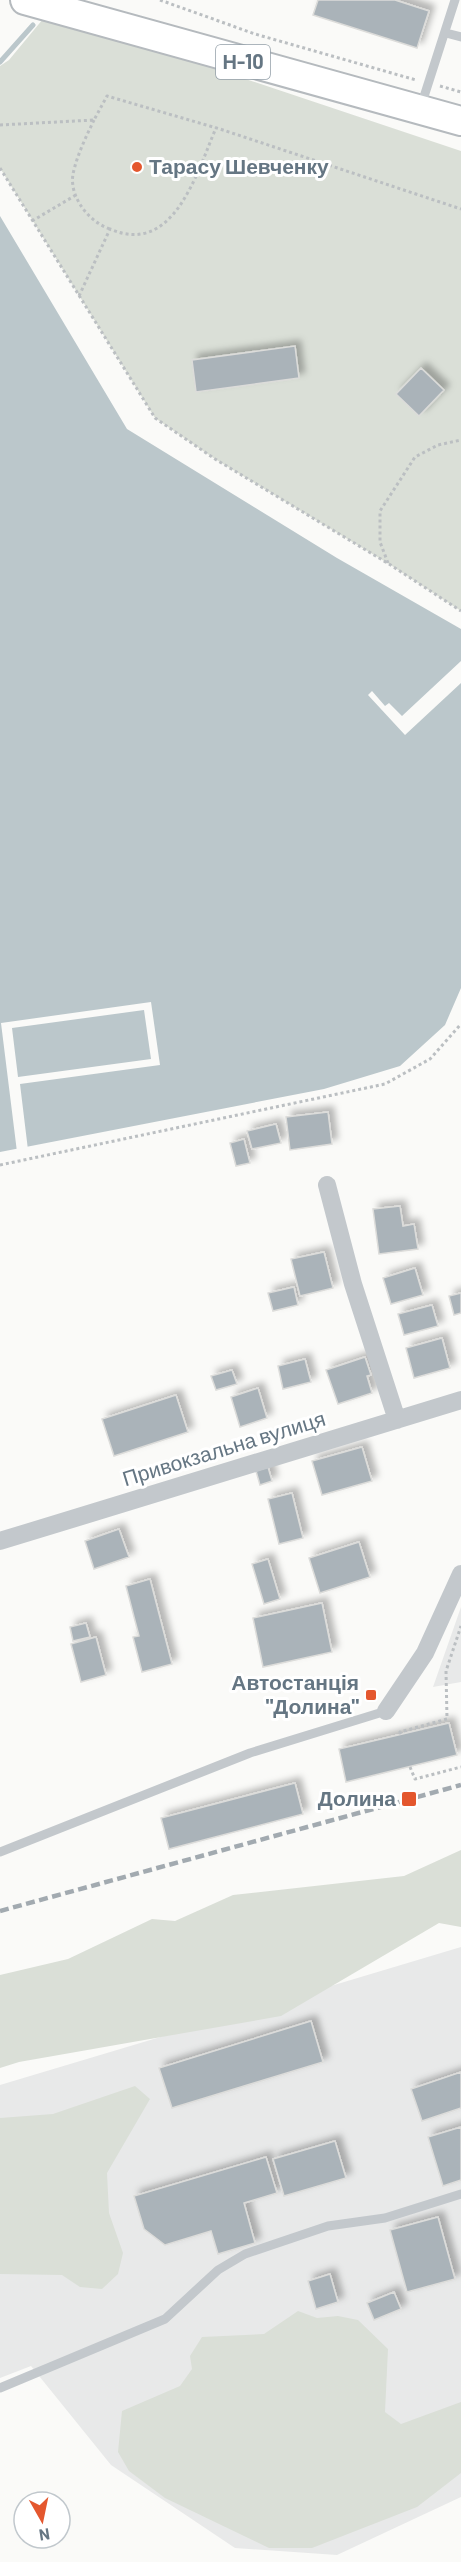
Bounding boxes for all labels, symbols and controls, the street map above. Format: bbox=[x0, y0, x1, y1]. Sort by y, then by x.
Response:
road number: Н-10 bbox=[216, 45, 270, 79]
place label: Тарасу Шевченку bbox=[149, 153, 329, 178]
marker: Тарасу Шевченку bbox=[130, 160, 144, 174]
street label: Привокзальна вулиця bbox=[119, 1405, 328, 1490]
place label: Автостанція "Долина" bbox=[231, 1669, 359, 1718]
marker: Автостанція "Долина" bbox=[364, 1688, 378, 1702]
place label: Долина bbox=[318, 1785, 396, 1810]
marker: Долина bbox=[400, 1790, 418, 1808]
north arrow bbox=[12, 2490, 72, 2550]
text: N bbox=[38, 2525, 51, 2546]

